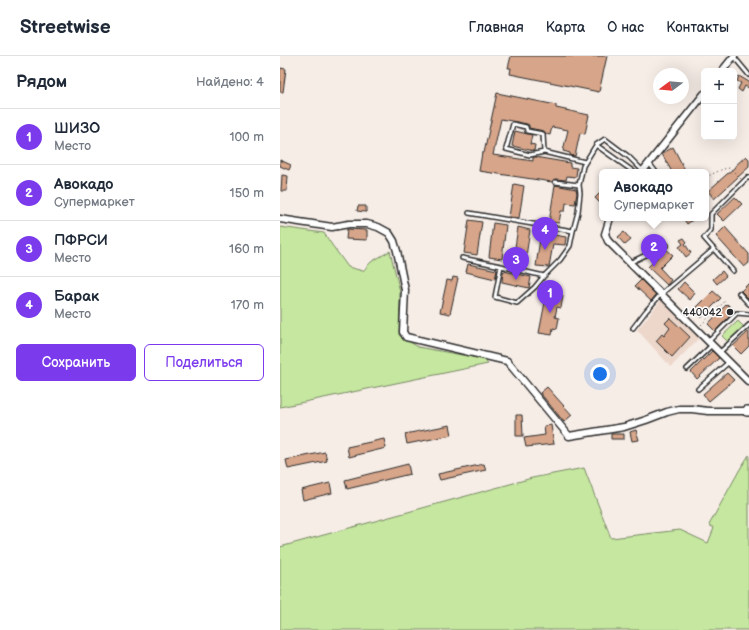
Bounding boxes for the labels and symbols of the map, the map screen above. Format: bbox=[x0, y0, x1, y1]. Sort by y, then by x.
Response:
north arrow bbox=[653, 68, 689, 104]
pin: 4 bbox=[532, 217, 558, 250]
pin: 2 bbox=[641, 234, 667, 267]
pin: 3 bbox=[503, 247, 529, 280]
pin: 1 bbox=[537, 280, 563, 313]
place label: 440042 bbox=[682, 306, 723, 319]
marker: 440042 bbox=[725, 307, 735, 317]
your location bbox=[590, 364, 610, 384]

